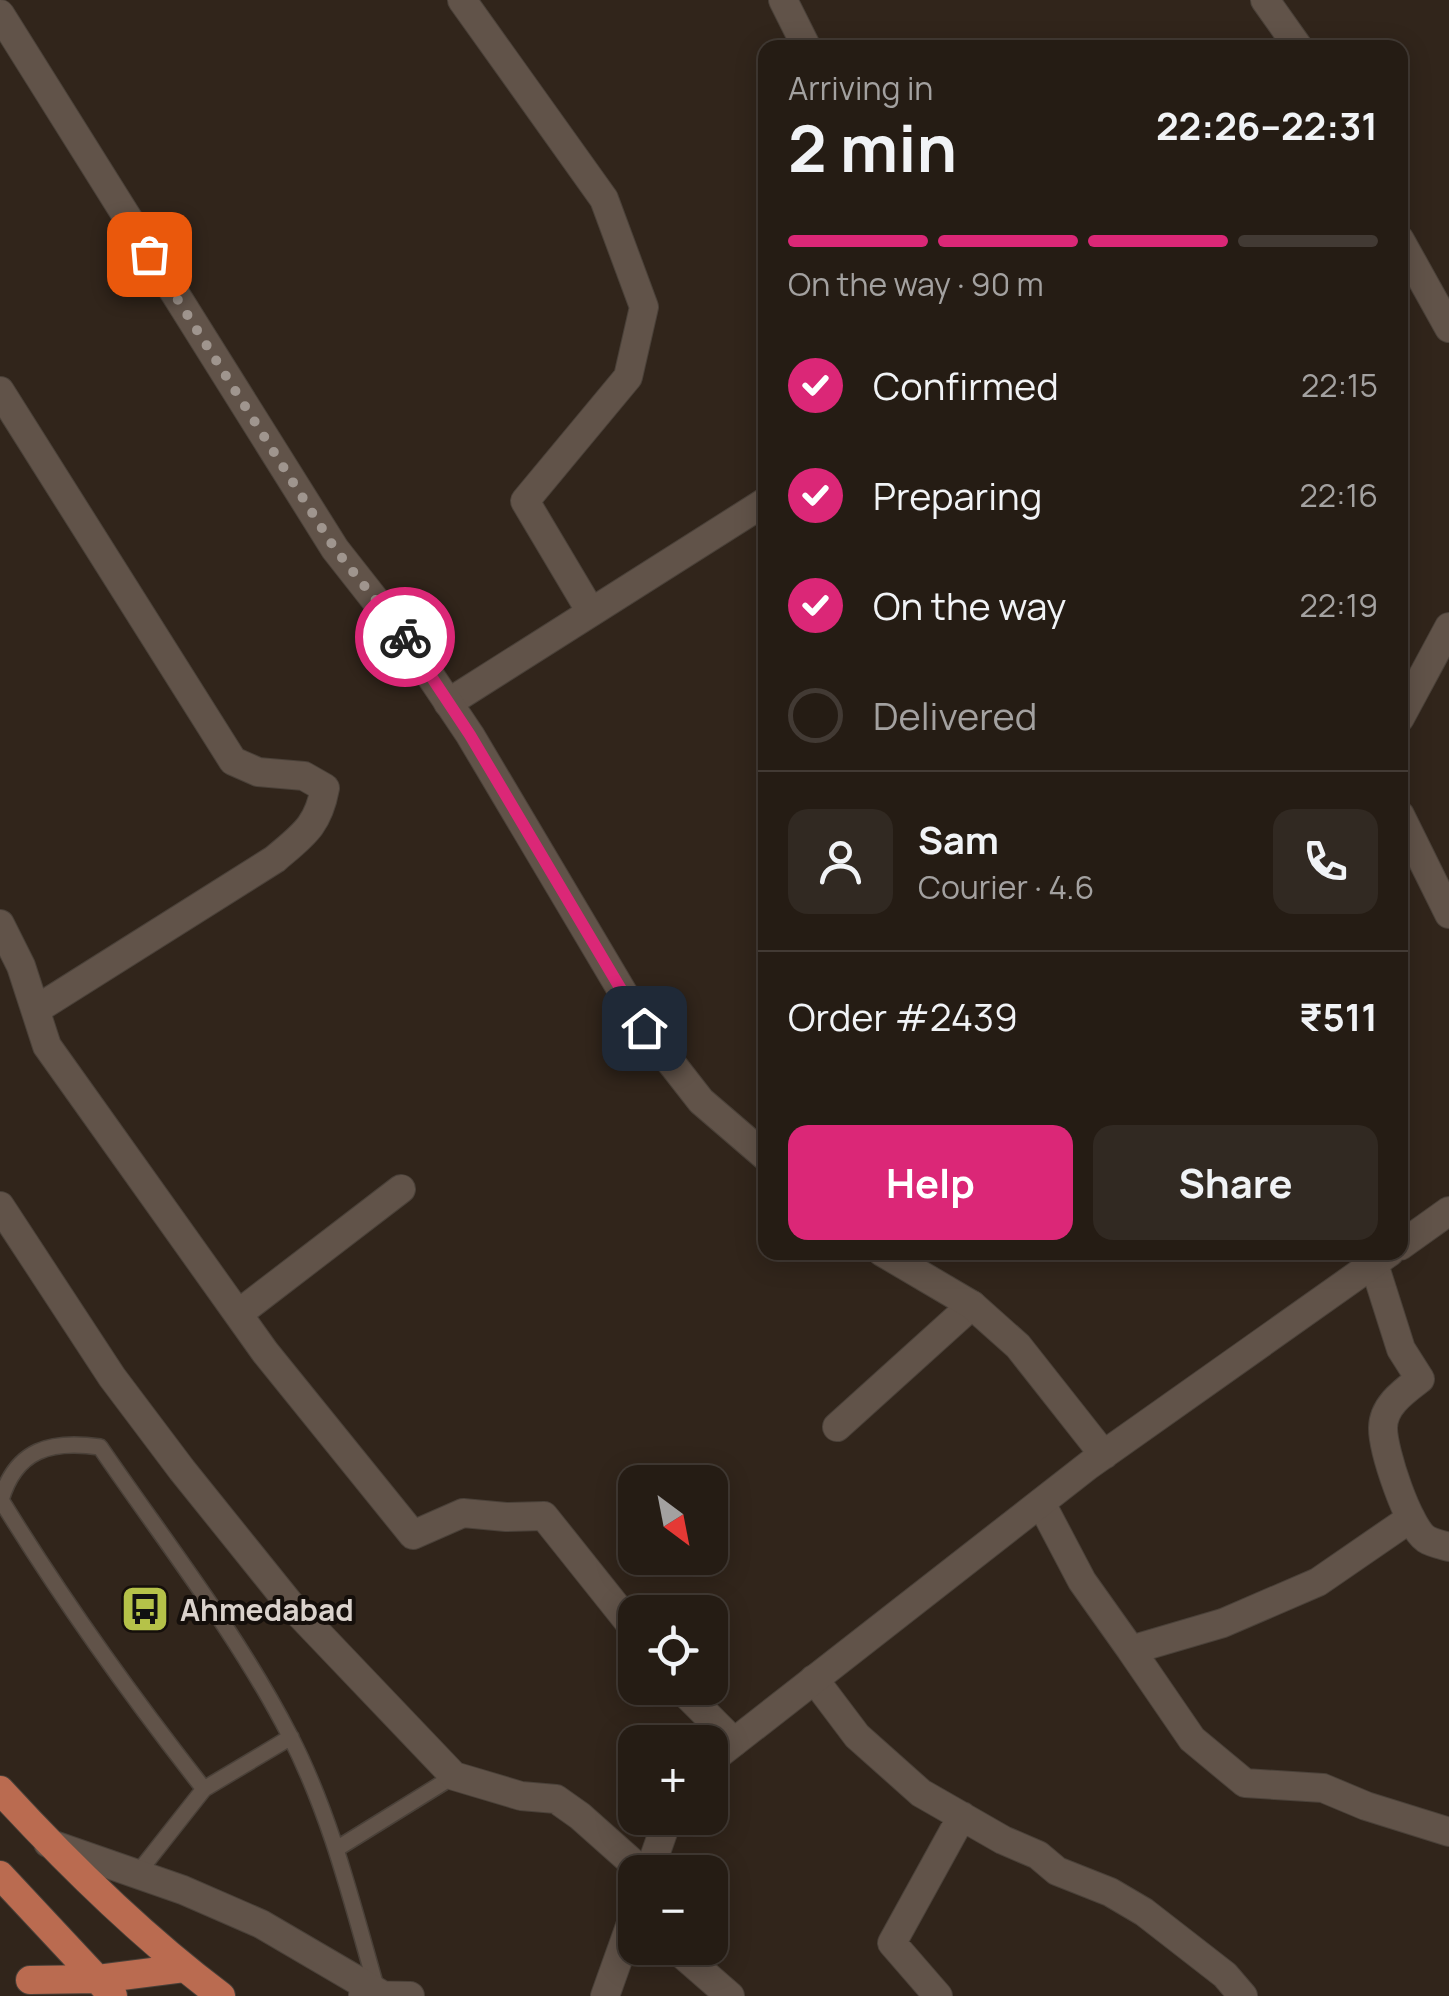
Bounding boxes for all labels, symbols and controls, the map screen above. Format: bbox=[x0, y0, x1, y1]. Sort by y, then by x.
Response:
text: Arriving in bbox=[788, 66, 933, 110]
text: 22:26–22:31 bbox=[1156, 99, 1378, 151]
text: 2 min bbox=[788, 103, 957, 192]
pin bbox=[107, 212, 192, 297]
icon: bag bbox=[122, 227, 177, 282]
text: On the way · 90 m bbox=[788, 262, 1044, 306]
icon: check bbox=[788, 358, 843, 413]
text: Confirmed bbox=[873, 359, 1059, 411]
text: 22:15 bbox=[1301, 363, 1378, 407]
icon: check bbox=[788, 468, 843, 523]
text: Preparing bbox=[873, 469, 1042, 521]
text: 22:16 bbox=[1300, 473, 1378, 517]
icon: check bbox=[788, 578, 843, 633]
text: On the way bbox=[873, 579, 1066, 631]
text: 22:19 bbox=[1300, 583, 1378, 627]
courier bbox=[355, 587, 455, 687]
icon: bike bbox=[378, 610, 433, 665]
text: Delivered bbox=[873, 689, 1037, 741]
button: person bbox=[788, 809, 893, 914]
button: phone bbox=[1273, 809, 1378, 914]
text: Sam bbox=[918, 813, 999, 865]
text: Courier · 4.6 bbox=[918, 865, 1094, 909]
pin bbox=[602, 986, 687, 1071]
text: Order #2439 bbox=[788, 990, 1018, 1042]
text: ₹511 bbox=[1299, 990, 1378, 1042]
icon: home bbox=[617, 1001, 672, 1056]
button: Help bbox=[788, 1125, 1073, 1240]
button: Share bbox=[1093, 1125, 1378, 1240]
north arrow bbox=[618, 1465, 728, 1575]
map controls bbox=[618, 1465, 728, 1965]
bus stop icon: Ahmedabad bbox=[119, 1583, 171, 1635]
place label: Ahmedabad bbox=[180, 1589, 354, 1630]
button: locate bbox=[618, 1595, 728, 1705]
button: + bbox=[618, 1725, 728, 1835]
button: − bbox=[618, 1855, 728, 1965]

